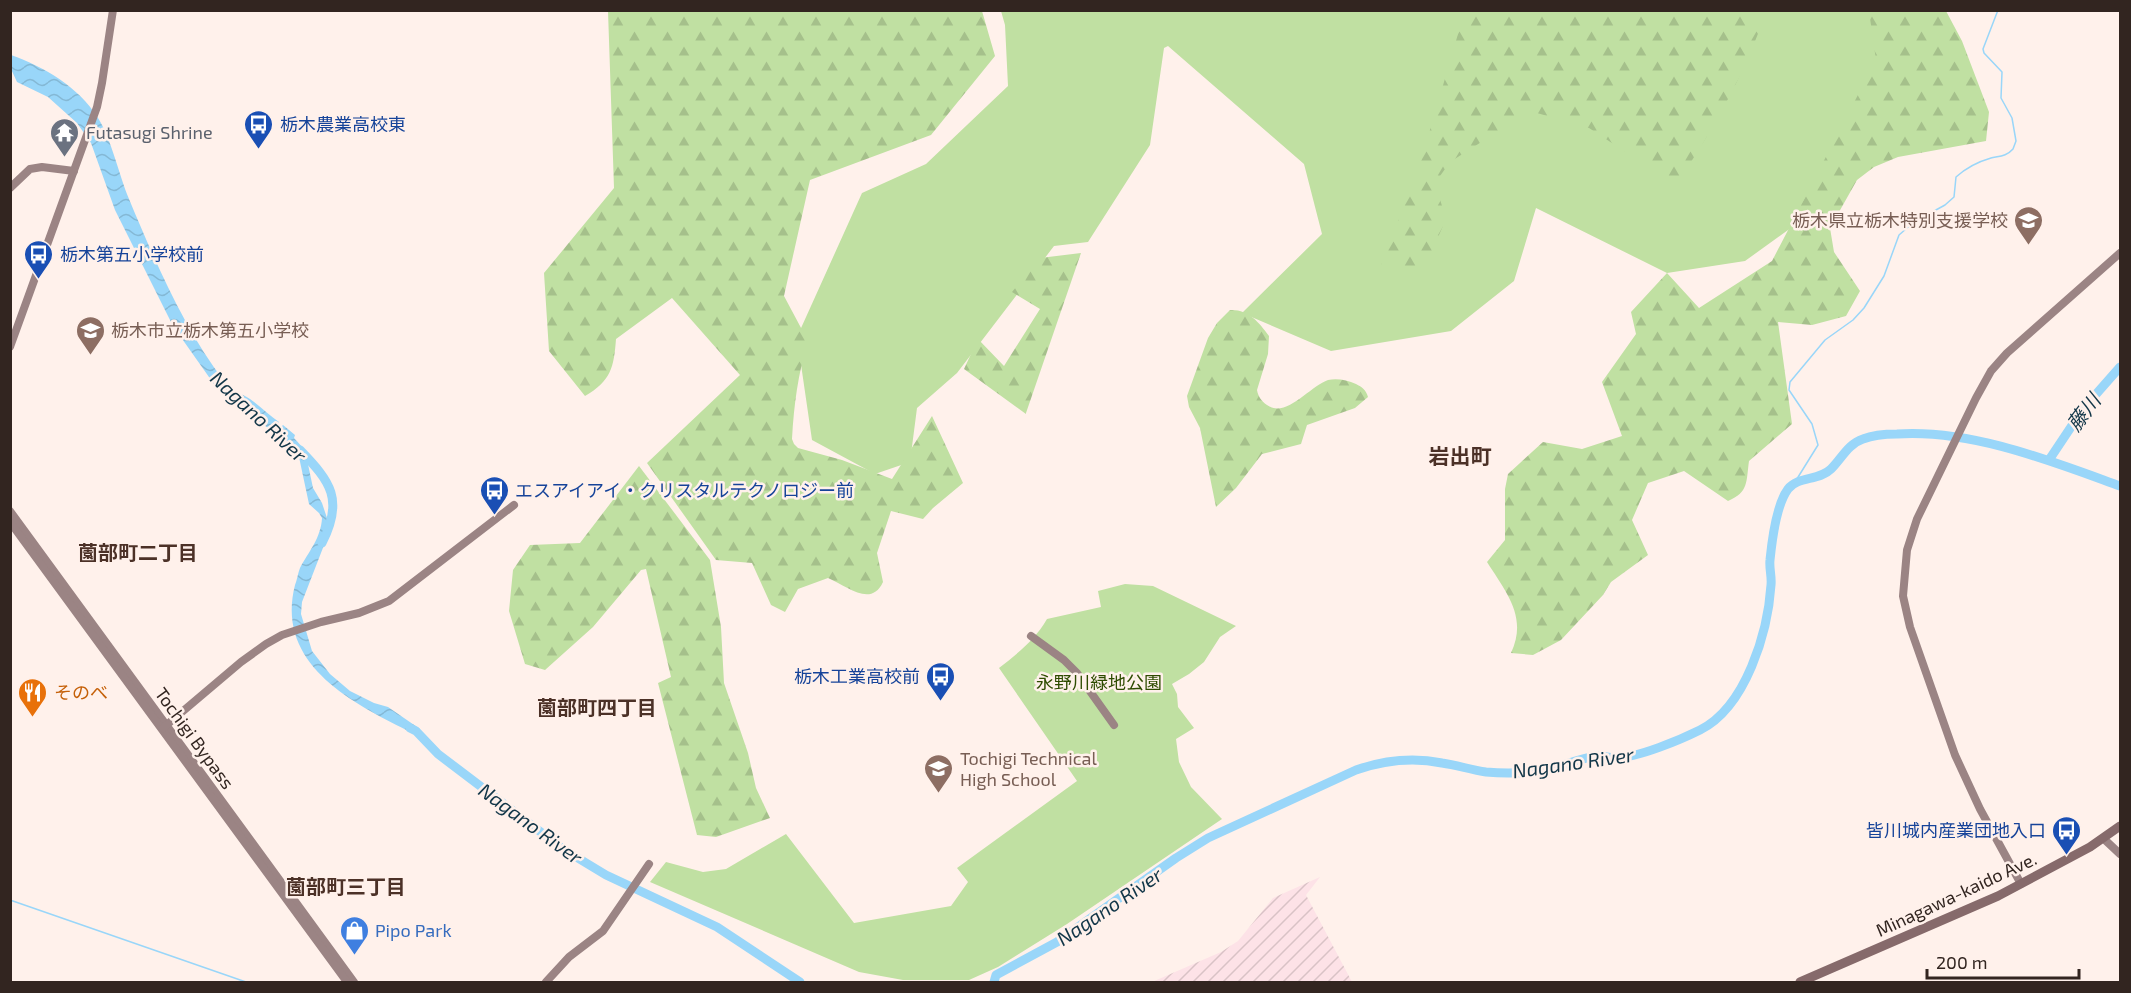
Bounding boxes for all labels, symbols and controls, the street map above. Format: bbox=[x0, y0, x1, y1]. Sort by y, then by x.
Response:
bus stop icon: 栃木農業高校東 bbox=[243, 108, 275, 150]
place label: 栃木農業高校東 bbox=[280, 113, 406, 135]
temple icon: Futasugi Shrine bbox=[49, 116, 81, 158]
place label: Futasugi Shrine bbox=[86, 121, 213, 143]
school or university icon: 栃木県立栃木特別支援学校 bbox=[2013, 204, 2045, 246]
place label: 栃木県立栃木特別支援学校 bbox=[1792, 209, 2008, 231]
bus stop icon: 栃木第五小学校前 bbox=[23, 238, 55, 280]
place label: 栃木第五小学校前 bbox=[60, 243, 204, 265]
school or university icon: 栃木市立栃木第五小学校 bbox=[74, 314, 106, 356]
place label: 栃木市立栃木第五小学校 bbox=[111, 319, 309, 341]
water label: Nagano River bbox=[206, 365, 313, 467]
water label: 藤川 bbox=[2061, 387, 2106, 435]
district label: 岩出町 bbox=[1429, 443, 1492, 468]
bus stop icon: エスアイアイ・クリスタルテクノロジー前 bbox=[478, 474, 510, 516]
place label: エスアイアイ・クリスタルテクノロジー前 bbox=[515, 479, 854, 501]
district label: 薗部町二丁目 bbox=[78, 540, 198, 564]
bus stop icon: 栃木工業高校前 bbox=[925, 660, 957, 702]
place label: 栃木工業高校前 bbox=[794, 665, 920, 687]
park label: 永野川緑地公園 bbox=[1036, 671, 1162, 693]
restaurant icon: そのべ bbox=[17, 676, 49, 718]
place label: そのべ bbox=[54, 681, 108, 703]
street label: Tochigi Bypass bbox=[151, 683, 239, 793]
district label: 薗部町四丁目 bbox=[537, 695, 657, 719]
water label: Nagano River bbox=[1511, 741, 1636, 782]
place label: Tochigi Technical High School bbox=[960, 747, 1097, 790]
school or university icon: Tochigi Technical High School bbox=[923, 752, 955, 794]
water label: Nagano River bbox=[474, 777, 588, 869]
bus stop icon: 皆川城内産業団地入口 bbox=[2051, 814, 2083, 856]
place label: 皆川城内産業団地入口 bbox=[1866, 819, 2046, 841]
street label: Minagawa-kaido Ave. bbox=[1872, 847, 2040, 941]
water label: Nagano River bbox=[1052, 861, 1167, 950]
district label: 薗部町三丁目 bbox=[286, 874, 406, 898]
shop icon: Pipo Park bbox=[338, 914, 370, 956]
place label: Pipo Park bbox=[375, 919, 452, 941]
scale bar bbox=[1927, 942, 2078, 980]
text: 200 m bbox=[1936, 951, 1988, 973]

